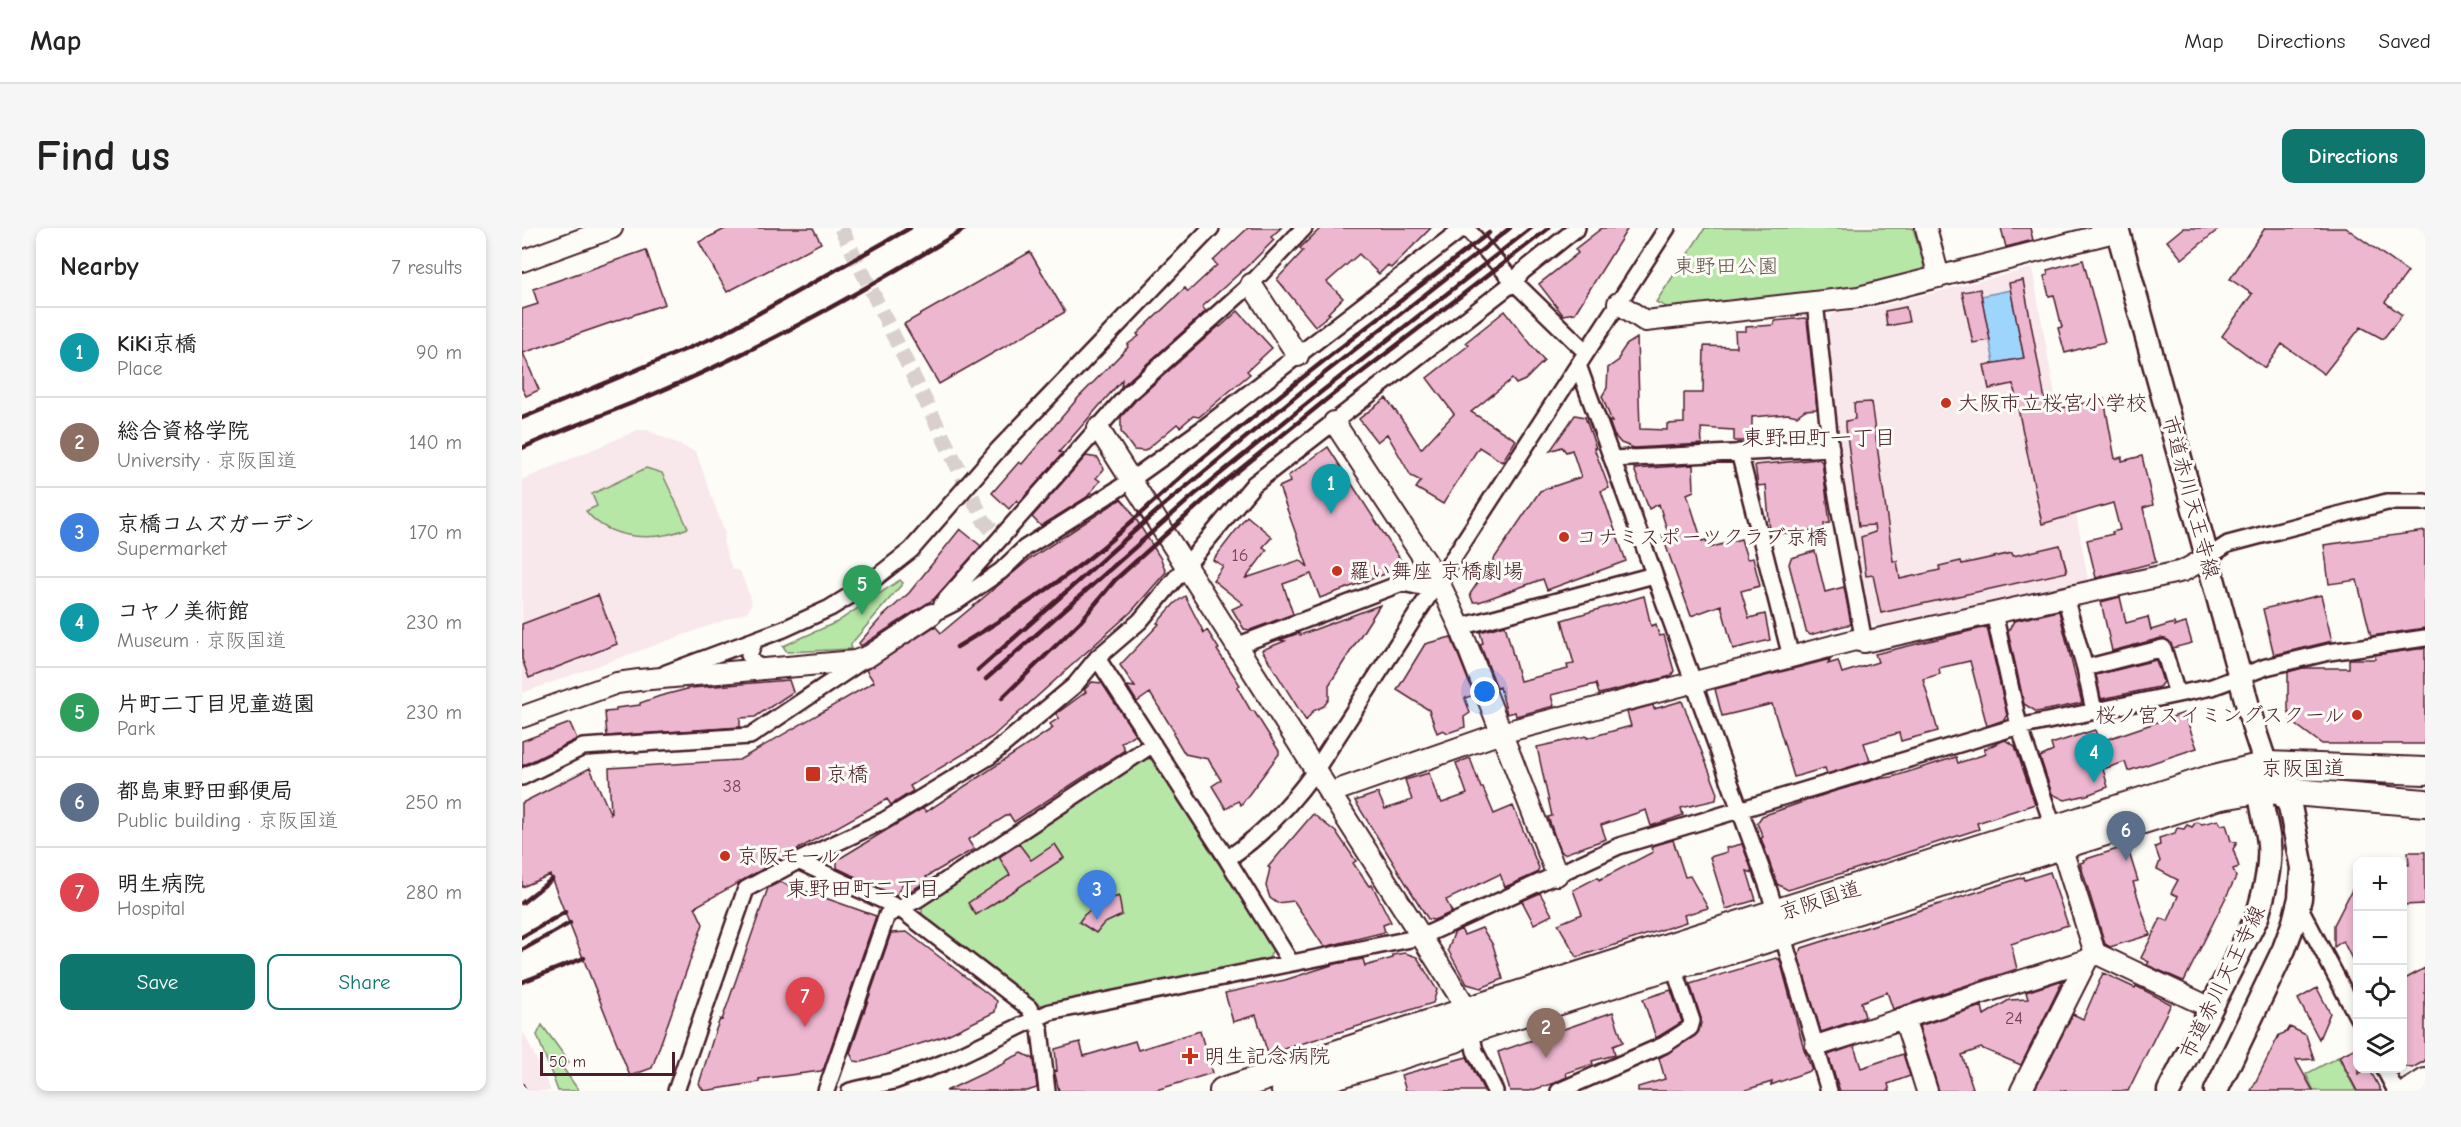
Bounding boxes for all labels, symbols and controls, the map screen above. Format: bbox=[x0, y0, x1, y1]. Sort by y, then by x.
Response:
text: Map bbox=[30, 25, 81, 57]
text: Map bbox=[2184, 29, 2224, 53]
text: Directions bbox=[2257, 29, 2346, 53]
text: Saved bbox=[2379, 29, 2431, 53]
button: Directions bbox=[2282, 129, 2425, 183]
text: Find us bbox=[36, 132, 170, 181]
text: Nearby bbox=[60, 252, 139, 282]
park label: 東野田公園 bbox=[1674, 254, 1779, 278]
text: 7 results bbox=[391, 256, 462, 279]
text: KiKi京橋 bbox=[117, 331, 196, 357]
text: 1 bbox=[76, 341, 83, 364]
text: 90 m bbox=[416, 341, 462, 364]
text: Place bbox=[117, 357, 163, 380]
place label: 大阪市立桜宮小学校 bbox=[1958, 391, 2147, 415]
marker: 大阪市立桜宮小学校 bbox=[1939, 396, 1953, 410]
street label: 市道赤川天王寺線 bbox=[2158, 413, 2224, 581]
text: 総合資格学院 bbox=[117, 418, 249, 444]
district label: 東野田町一丁目 bbox=[1742, 425, 1896, 451]
text: 2 bbox=[75, 431, 84, 454]
text: 140 m bbox=[409, 431, 462, 454]
text: University · 京阪国道 bbox=[117, 449, 297, 472]
pin: 1 bbox=[1312, 464, 1350, 514]
text: 京橋コムズガーデン bbox=[117, 511, 315, 537]
text: 3 bbox=[75, 521, 84, 544]
text: 170 m bbox=[409, 521, 462, 544]
place label: コナミスポーツクラブ京橋 bbox=[1576, 525, 1828, 549]
marker: コナミスポーツクラブ京橋 bbox=[1557, 530, 1571, 544]
text: Supermarket bbox=[117, 537, 227, 560]
house number: 16 bbox=[1232, 545, 1248, 566]
place label: 羅い舞座 京橋劇場 bbox=[1349, 559, 1524, 583]
marker: 羅い舞座 京橋劇場 bbox=[1330, 564, 1344, 578]
pin: 5 bbox=[842, 566, 882, 615]
text: コヤノ美術館 bbox=[117, 598, 249, 624]
text: 4 bbox=[75, 611, 84, 634]
text: 230 m bbox=[406, 611, 462, 634]
text: Museum · 京阪国道 bbox=[117, 629, 286, 652]
your location bbox=[1470, 677, 1499, 706]
text: 片町二丁目児童遊園 bbox=[117, 691, 315, 717]
text: 5 bbox=[74, 701, 85, 724]
text: 230 m bbox=[406, 701, 462, 724]
place label: 桜ノ宮スイミングスクール bbox=[2096, 703, 2345, 727]
marker: 桜ノ宮スイミングスクール bbox=[2350, 708, 2364, 722]
text: Park bbox=[117, 717, 155, 740]
pin: 4 bbox=[2074, 734, 2114, 783]
street label: 京阪国道 bbox=[2261, 756, 2345, 780]
place label: 京橋 bbox=[826, 762, 868, 786]
marker: 京橋 bbox=[804, 765, 822, 783]
house number: 38 bbox=[723, 776, 741, 797]
text: 都島東野田郵便局 bbox=[117, 778, 293, 804]
text: 6 bbox=[74, 791, 85, 814]
text: 250 m bbox=[405, 791, 462, 814]
text: Public building · 京阪国道 bbox=[117, 809, 338, 832]
pin: 6 bbox=[2106, 812, 2146, 861]
place label: 京阪モール bbox=[737, 844, 841, 868]
marker: 京阪モール bbox=[718, 849, 732, 863]
map controls bbox=[2353, 857, 2407, 1073]
button: + bbox=[2353, 857, 2407, 911]
pin: 3 bbox=[1078, 870, 1116, 920]
text: 明生病院 bbox=[117, 871, 205, 897]
district label: 東野田町二丁目 bbox=[786, 876, 940, 902]
street label: 京阪国道 bbox=[1776, 876, 1864, 924]
text: 7 bbox=[75, 881, 84, 904]
text: 280 m bbox=[406, 881, 462, 904]
text: Hospital bbox=[117, 897, 185, 920]
street label: 市道赤川天王寺線 bbox=[2174, 901, 2270, 1063]
button: − bbox=[2353, 911, 2407, 965]
button: Save bbox=[60, 954, 255, 1010]
button: Share bbox=[267, 954, 462, 1010]
button: locate bbox=[2353, 965, 2407, 1019]
pin: 7 bbox=[786, 978, 824, 1027]
pin: 2 bbox=[1526, 1008, 1566, 1058]
house number: 24 bbox=[2005, 1008, 2023, 1029]
button: layers bbox=[2353, 1019, 2407, 1073]
place label: 明生記念病院 bbox=[1204, 1044, 1330, 1068]
marker: 明生記念病院 bbox=[1181, 1047, 1199, 1065]
scale bar bbox=[540, 1049, 675, 1076]
text: 50 m bbox=[549, 1053, 586, 1071]

